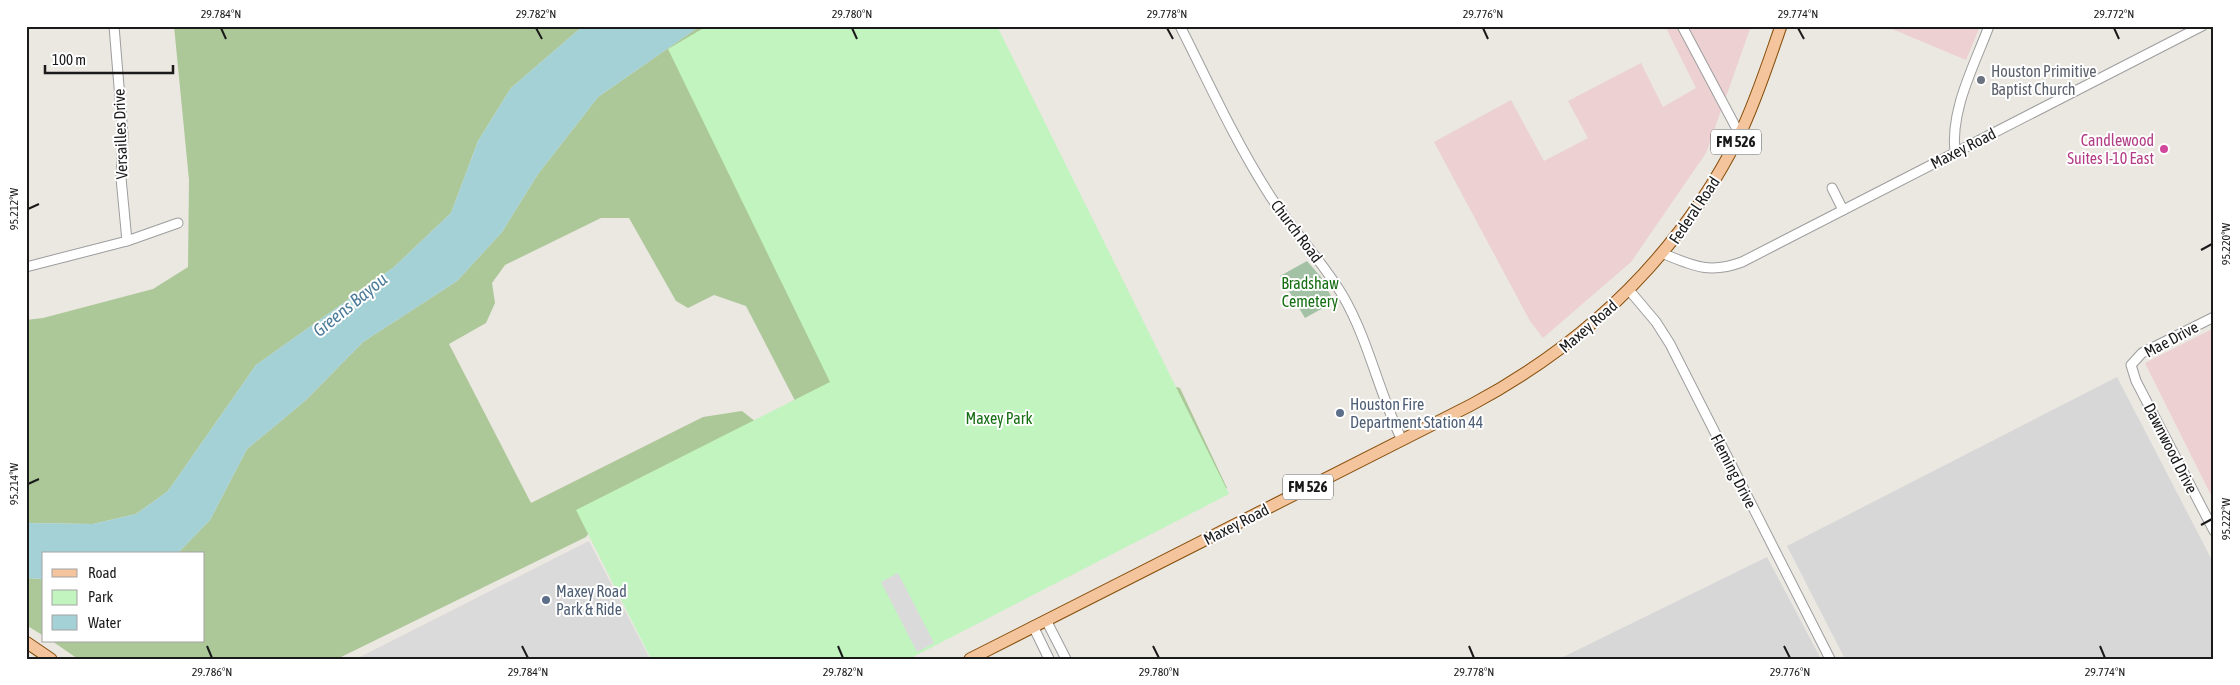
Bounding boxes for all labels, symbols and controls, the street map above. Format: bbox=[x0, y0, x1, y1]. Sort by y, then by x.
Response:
text: 29.784°N bbox=[201, 7, 241, 21]
text: 29.782°N bbox=[516, 7, 556, 21]
text: 29.780°N bbox=[832, 7, 872, 21]
text: 29.778°N bbox=[1147, 7, 1187, 21]
text: 29.776°N bbox=[1463, 7, 1503, 21]
text: 29.774°N bbox=[1778, 7, 1818, 21]
text: 29.772°N bbox=[2094, 7, 2134, 21]
scale bar bbox=[45, 42, 172, 74]
text: 100 m bbox=[52, 51, 86, 68]
place label: Houston Primitive Baptist Church bbox=[1991, 62, 2097, 99]
marker: Houston Primitive Baptist Church bbox=[1975, 74, 1987, 86]
street label: Versailles Drive bbox=[109, 88, 131, 180]
street label: Maxey Road bbox=[1927, 124, 1999, 173]
road number: FM 526 bbox=[1711, 130, 1761, 154]
place label: Candlewood Suites I-10 East bbox=[2067, 131, 2154, 167]
marker: Candlewood Suites I-10 East bbox=[2158, 143, 2170, 155]
street label: Federal Road bbox=[1665, 173, 1723, 247]
text: 95.212°W bbox=[7, 188, 21, 230]
street label: Church Road bbox=[1268, 196, 1326, 266]
text: 95.220°W bbox=[2219, 223, 2233, 265]
water label: Greens Bayou bbox=[308, 268, 391, 341]
park label: Bradshaw Cemetery bbox=[1281, 274, 1339, 311]
street label: Maxey Road bbox=[1555, 296, 1621, 357]
street label: Mae Drive bbox=[2141, 317, 2201, 361]
place label: Houston Fire Department Station 44 bbox=[1350, 395, 1483, 432]
street label: Dawnwood Drive bbox=[2141, 400, 2201, 496]
marker: Houston Fire Department Station 44 bbox=[1334, 407, 1346, 419]
park label: Maxey Park bbox=[965, 409, 1033, 428]
street label: Fleming Drive bbox=[1707, 431, 1760, 512]
text: 95.214°W bbox=[7, 463, 21, 505]
road number: FM 526 bbox=[1283, 474, 1333, 500]
text: 95.222°W bbox=[2219, 498, 2233, 540]
street label: Maxey Road bbox=[1200, 500, 1272, 549]
legend bbox=[42, 552, 205, 642]
text: Road bbox=[88, 564, 117, 581]
place label: Maxey Road Park & Ride bbox=[556, 582, 627, 618]
text: Park bbox=[88, 588, 113, 605]
marker: Maxey Road Park & Ride bbox=[540, 594, 552, 606]
text: Water bbox=[88, 614, 121, 631]
text: 29.786°N bbox=[192, 665, 232, 679]
text: 29.784°N bbox=[508, 665, 548, 679]
text: 29.782°N bbox=[823, 665, 863, 679]
text: 29.780°N bbox=[1139, 665, 1179, 679]
text: 29.778°N bbox=[1454, 665, 1494, 679]
text: 29.776°N bbox=[1770, 665, 1810, 679]
text: 29.774°N bbox=[2085, 665, 2125, 679]

